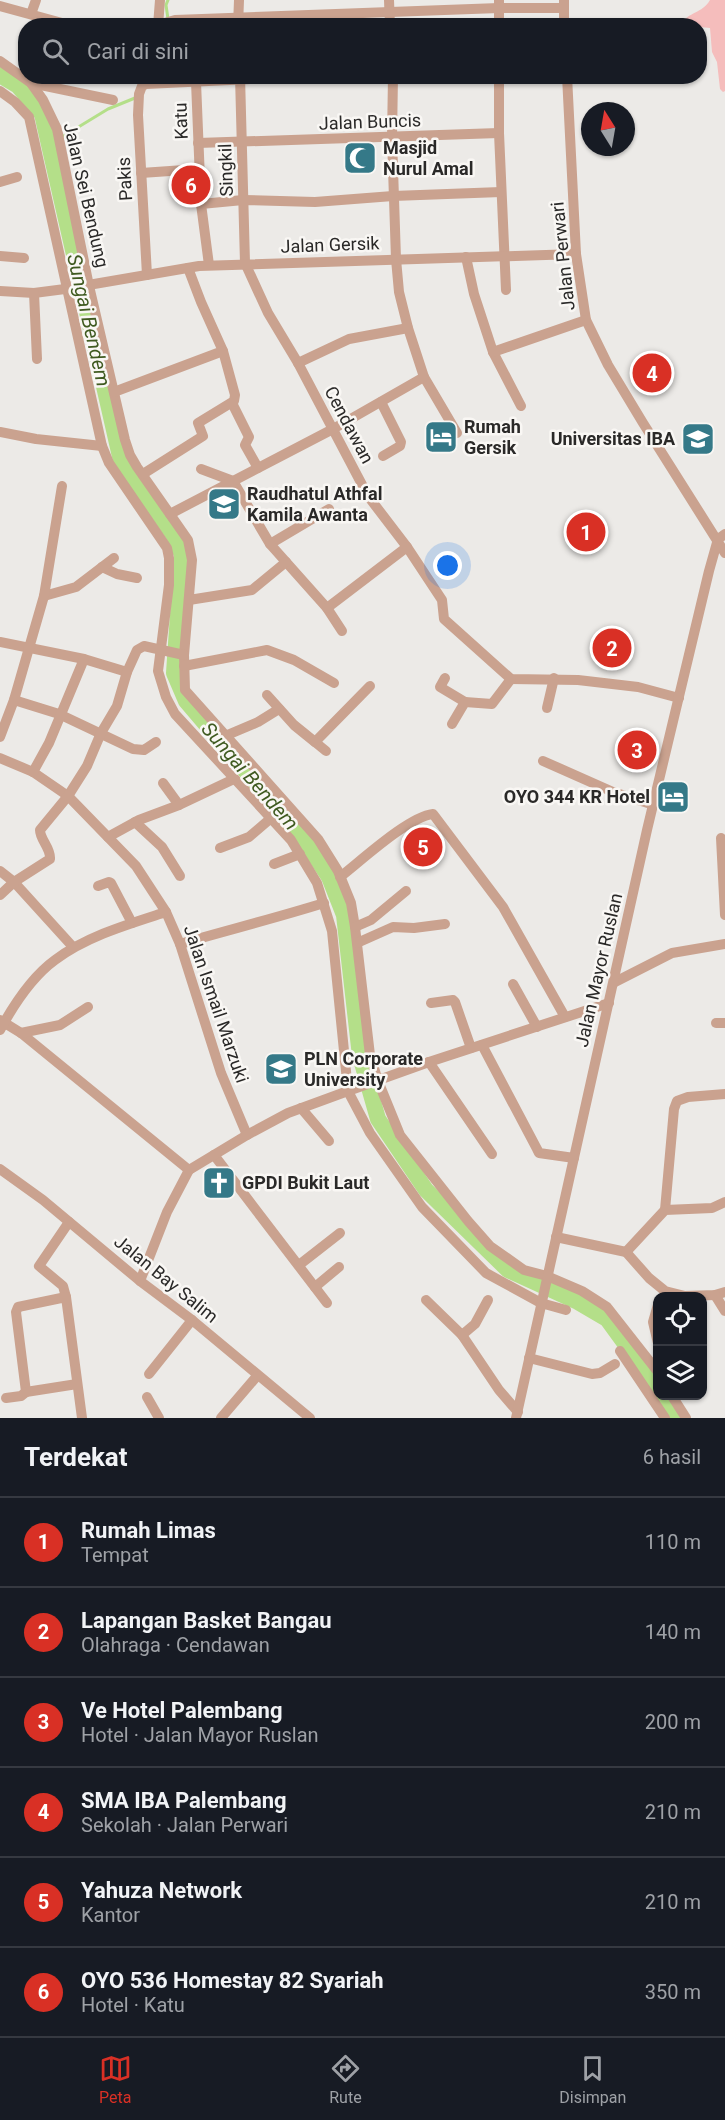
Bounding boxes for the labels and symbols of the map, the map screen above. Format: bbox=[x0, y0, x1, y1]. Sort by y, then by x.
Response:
street label: Katu bbox=[169, 102, 192, 140]
north arrow bbox=[581, 102, 635, 156]
street label: Jalan Buncis bbox=[318, 109, 422, 134]
street label: Jalan Sei Bendung bbox=[60, 120, 113, 269]
place label: Masjid Nurul Amal bbox=[383, 137, 474, 179]
mosque icon: Masjid Nurul Amal bbox=[342, 140, 378, 176]
street label: Singkil bbox=[214, 143, 237, 197]
street label: Pakis bbox=[113, 157, 136, 201]
pin: 6 bbox=[172, 162, 210, 207]
street label: Jalan Perwari bbox=[546, 201, 579, 311]
street label: Jalan Gersik bbox=[280, 232, 381, 257]
water label: Sungai Bendem bbox=[62, 251, 116, 389]
pin: 4 bbox=[632, 350, 672, 395]
street label: Cendawan bbox=[320, 383, 379, 467]
place label: Rumah Gersik bbox=[464, 416, 521, 458]
hotel icon: Rumah Gersik bbox=[423, 419, 459, 455]
school or university icon: Universitas IBA bbox=[680, 421, 716, 457]
place label: Universitas IBA bbox=[551, 428, 676, 449]
place label: Raudhatul Athfal Kamila Awanta bbox=[247, 483, 382, 525]
school or university icon: Raudhatul Athfal Kamila Awanta bbox=[206, 486, 242, 522]
pin: 1 bbox=[566, 510, 606, 554]
your location bbox=[433, 551, 462, 580]
pin: 2 bbox=[592, 626, 632, 670]
water label: Sungai Bendem bbox=[197, 717, 303, 835]
pin: 3 bbox=[618, 728, 656, 772]
hotel icon: OYO 344 KR Hotel bbox=[655, 779, 691, 815]
place label: OYO 344 KR Hotel bbox=[504, 786, 650, 807]
pin: 5 bbox=[404, 824, 442, 870]
street label: Jalan Mayor Ruslan bbox=[571, 891, 626, 1049]
street label: Jalan Ismail Marzuki bbox=[180, 922, 253, 1085]
place label: PLN Corporate University bbox=[304, 1048, 423, 1090]
school or university icon: PLN Corporate University bbox=[263, 1051, 299, 1087]
church icon: GPDI Bukit Laut bbox=[201, 1165, 237, 1201]
place label: GPDI Bukit Laut bbox=[242, 1172, 369, 1193]
street label: Jalan Bay Salim bbox=[110, 1230, 222, 1327]

